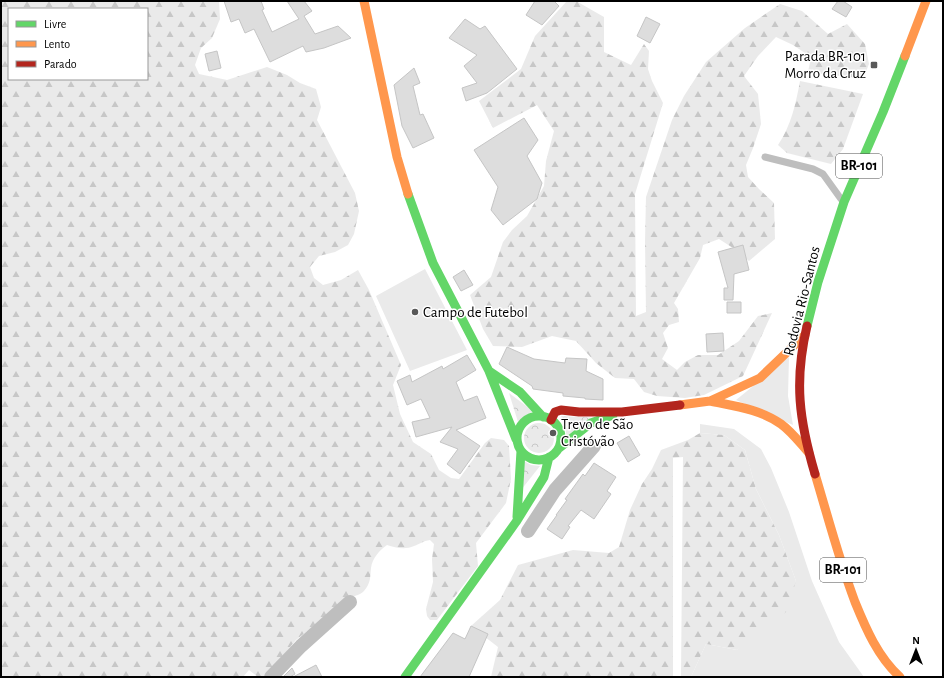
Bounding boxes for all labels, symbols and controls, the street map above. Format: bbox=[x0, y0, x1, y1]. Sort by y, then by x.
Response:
legend bbox=[8, 8, 148, 80]
text: Livre bbox=[44, 18, 66, 30]
text: Lento bbox=[44, 38, 70, 50]
place label: Parada BR-101 Morro da Cruz bbox=[784, 49, 866, 81]
text: Parado bbox=[44, 58, 77, 70]
marker: Parada BR-101 Morro da Cruz bbox=[869, 60, 879, 70]
road number: BR-101 bbox=[836, 154, 882, 178]
street label: Rodovia Rio-Santos bbox=[781, 245, 823, 357]
place label: Campo de Futebol bbox=[423, 305, 528, 320]
marker: Campo de Futebol bbox=[410, 307, 420, 317]
place label: Trevo de São Cristóvão bbox=[561, 417, 633, 449]
marker: Trevo de São Cristóvão bbox=[548, 428, 558, 438]
road number: BR-101 bbox=[820, 558, 866, 582]
north arrow bbox=[896, 630, 936, 670]
text: N bbox=[912, 635, 920, 646]

